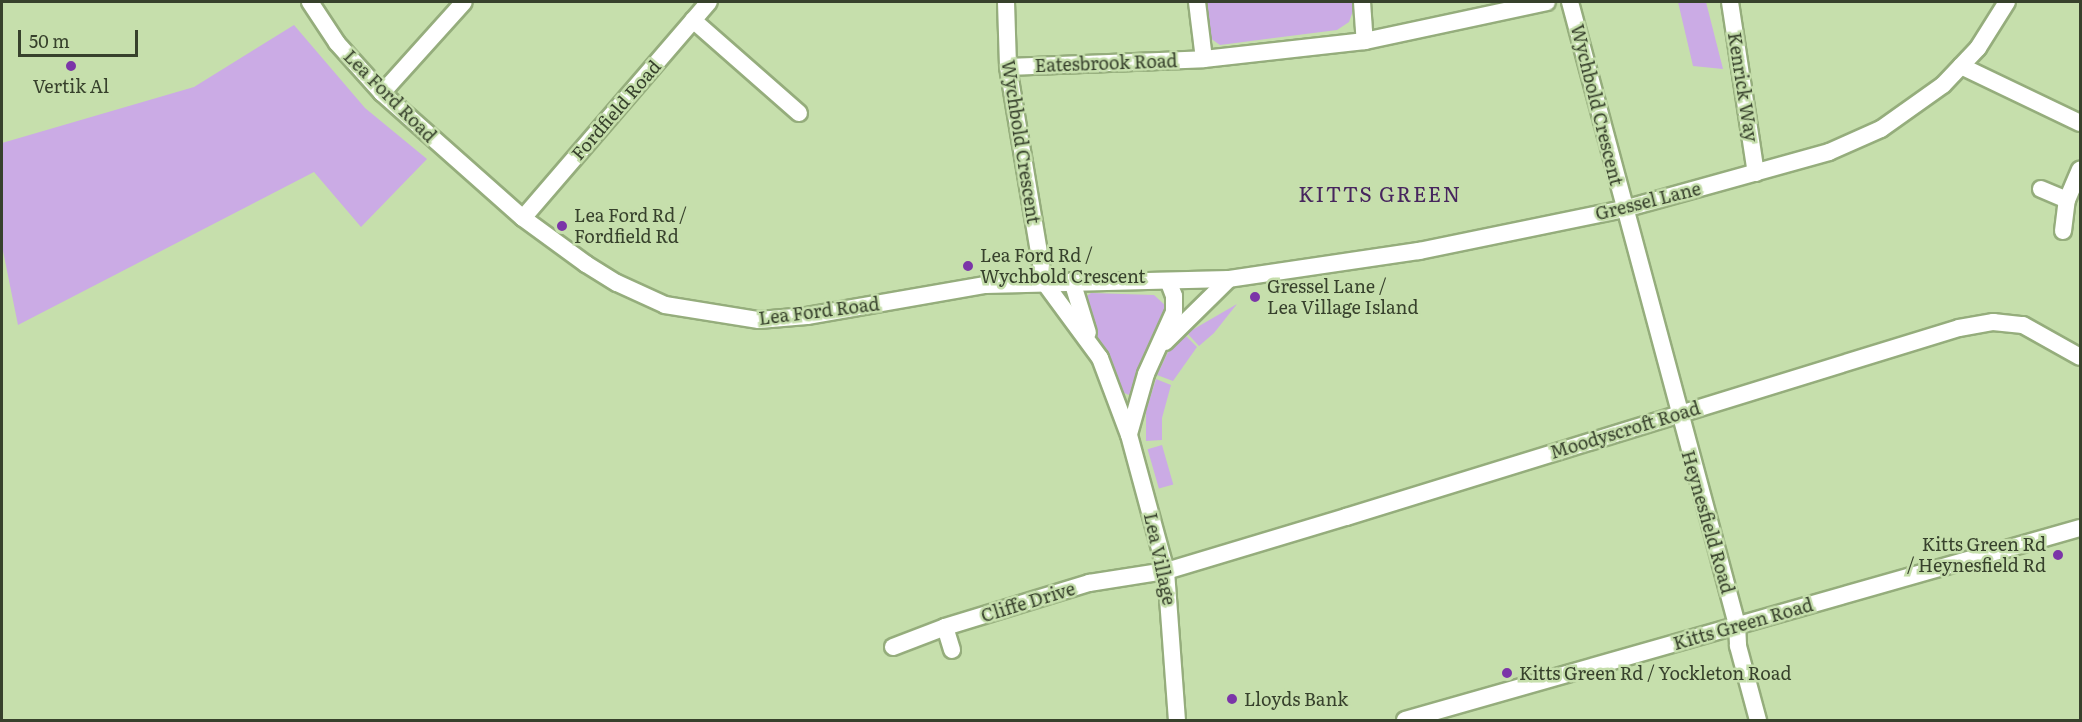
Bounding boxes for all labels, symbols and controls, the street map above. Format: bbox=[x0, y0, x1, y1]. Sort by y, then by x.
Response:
scale bar bbox=[21, 18, 141, 56]
street label: Wychbold Crescent bbox=[1566, 22, 1628, 188]
text: 50 m bbox=[29, 27, 70, 54]
street label: Kenrick Way bbox=[1724, 31, 1762, 143]
street label: Lea Ford Road bbox=[339, 45, 441, 147]
street label: Eatesbrook Road bbox=[1034, 50, 1178, 76]
street label: Fordfield Road bbox=[567, 56, 665, 164]
marker: Vertik Al bbox=[64, 59, 78, 73]
street label: Wychbold Crescent bbox=[997, 59, 1045, 225]
place label: Vertik Al bbox=[33, 75, 109, 97]
street label: Gressel Lane bbox=[1593, 177, 1703, 225]
district label: KITTS GREEN bbox=[1298, 180, 1462, 206]
place label: Lea Ford Rd / Fordfield Rd bbox=[574, 205, 687, 248]
marker: Lea Ford Rd / Fordfield Rd bbox=[555, 219, 569, 233]
place label: Lea Ford Rd / Wychbold Crescent bbox=[980, 245, 1146, 288]
marker: Lea Ford Rd / Wychbold Crescent bbox=[961, 259, 975, 273]
place label: Gressel Lane / Lea Village Island bbox=[1267, 276, 1418, 318]
marker: Gressel Lane / Lea Village Island bbox=[1248, 290, 1262, 304]
street label: Lea Ford Road bbox=[757, 293, 881, 329]
street label: Moodyscroft Road bbox=[1547, 397, 1703, 463]
street label: Heynesfield Road bbox=[1677, 448, 1739, 596]
street label: Lea Village bbox=[1140, 511, 1180, 607]
place label: Kitts Green Rd / Heynesfield Rd bbox=[1907, 534, 2046, 576]
marker: Kitts Green Rd / Heynesfield Rd bbox=[2051, 548, 2065, 562]
street label: Cliffe Drive bbox=[978, 577, 1078, 627]
street label: Kitts Green Road bbox=[1671, 594, 1815, 654]
place label: Kitts Green Rd / Yockleton Road bbox=[1519, 662, 1791, 684]
marker: Kitts Green Rd / Yockleton Road bbox=[1500, 666, 1514, 680]
place label: Lloyds Bank bbox=[1244, 688, 1348, 710]
marker: Lloyds Bank bbox=[1225, 692, 1239, 706]

